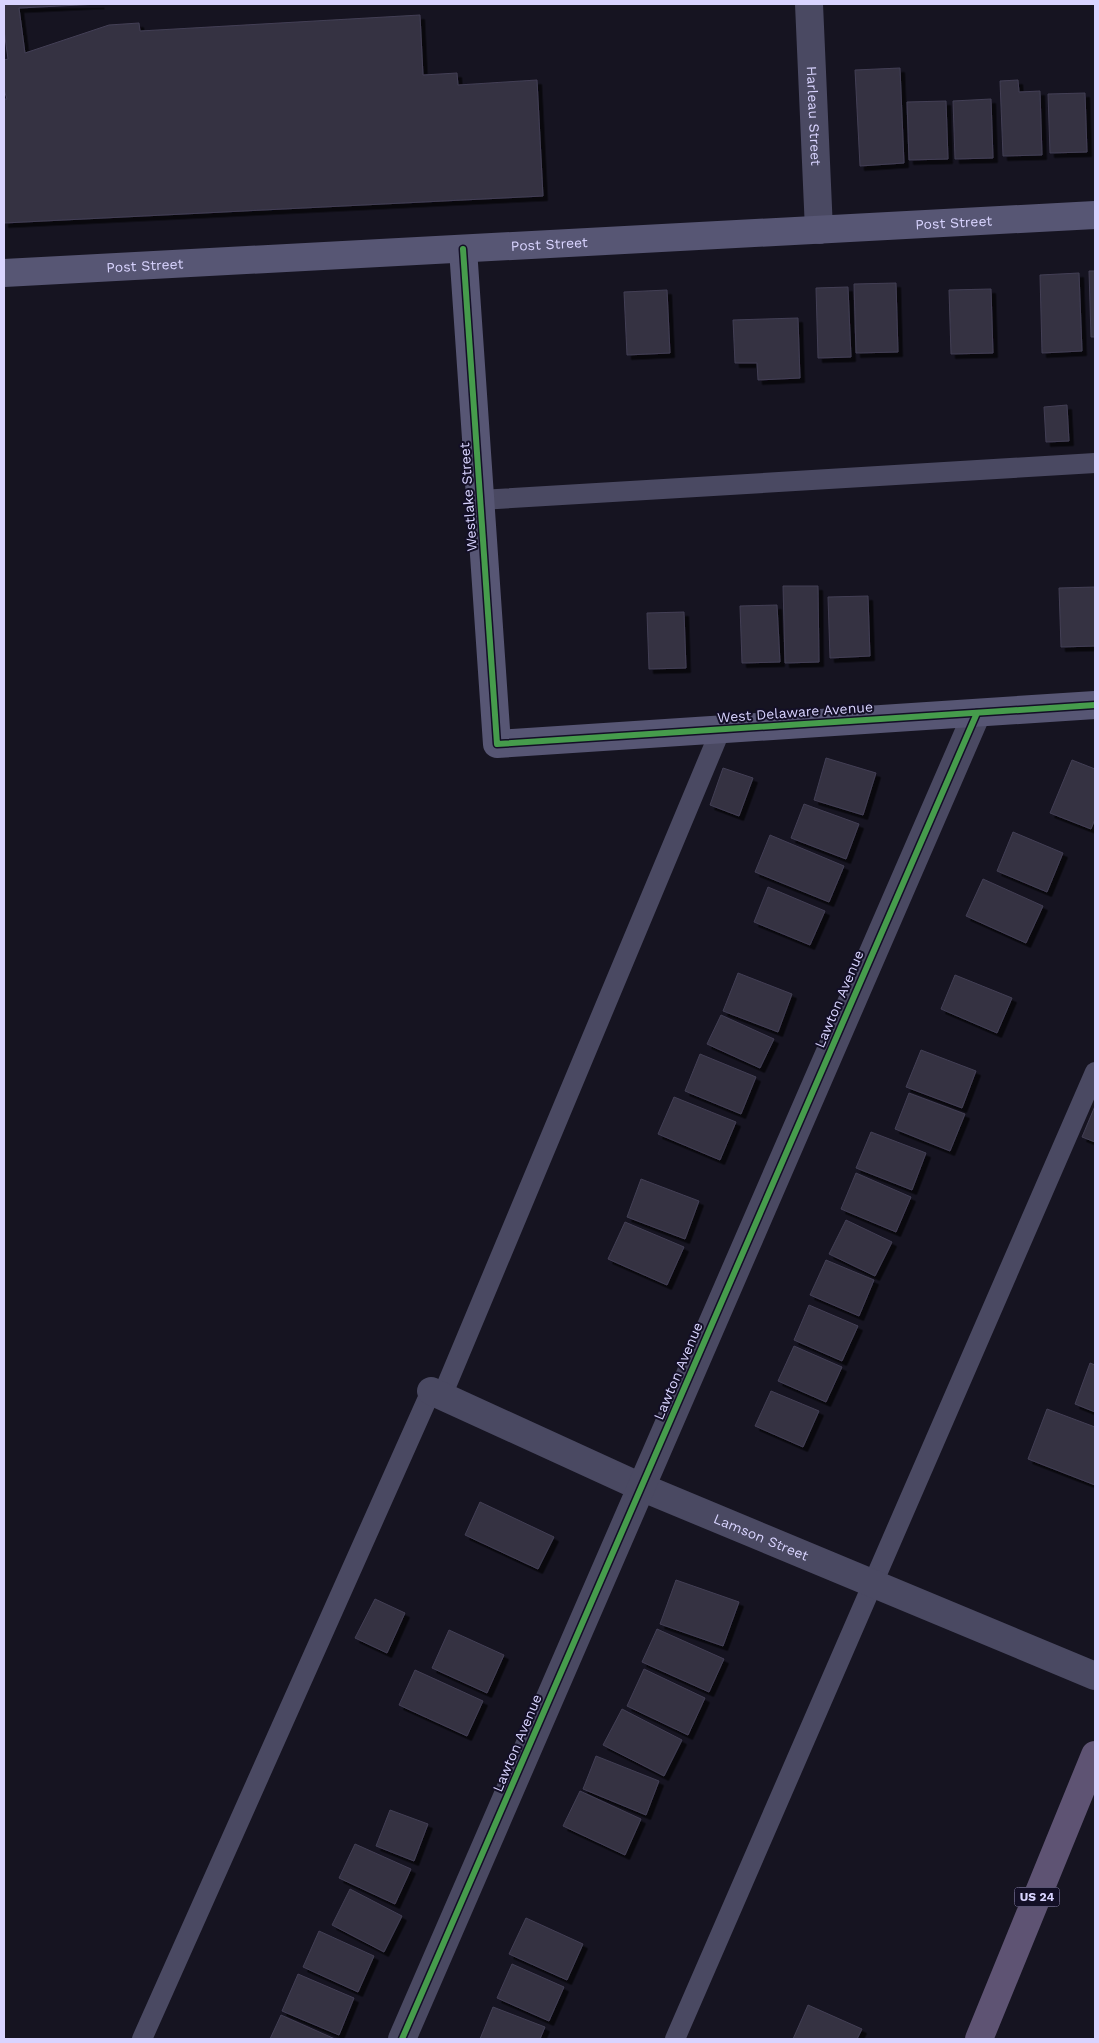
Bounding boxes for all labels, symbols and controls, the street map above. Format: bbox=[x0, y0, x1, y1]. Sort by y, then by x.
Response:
street label: Harleau Street bbox=[804, 66, 824, 166]
street label: Post Street bbox=[915, 212, 993, 233]
street label: Post Street bbox=[510, 234, 588, 254]
street label: Post Street bbox=[106, 255, 184, 276]
street label: Westlake Street bbox=[456, 442, 480, 552]
street label: West Delaware Avenue bbox=[717, 699, 873, 725]
street label: Lawton Avenue bbox=[811, 948, 867, 1050]
street label: Lawton Avenue bbox=[650, 1320, 706, 1422]
street label: Lamson Street bbox=[711, 1510, 811, 1564]
street label: Lawton Avenue bbox=[489, 1692, 545, 1794]
road number: US 24 bbox=[1014, 1888, 1060, 1906]

